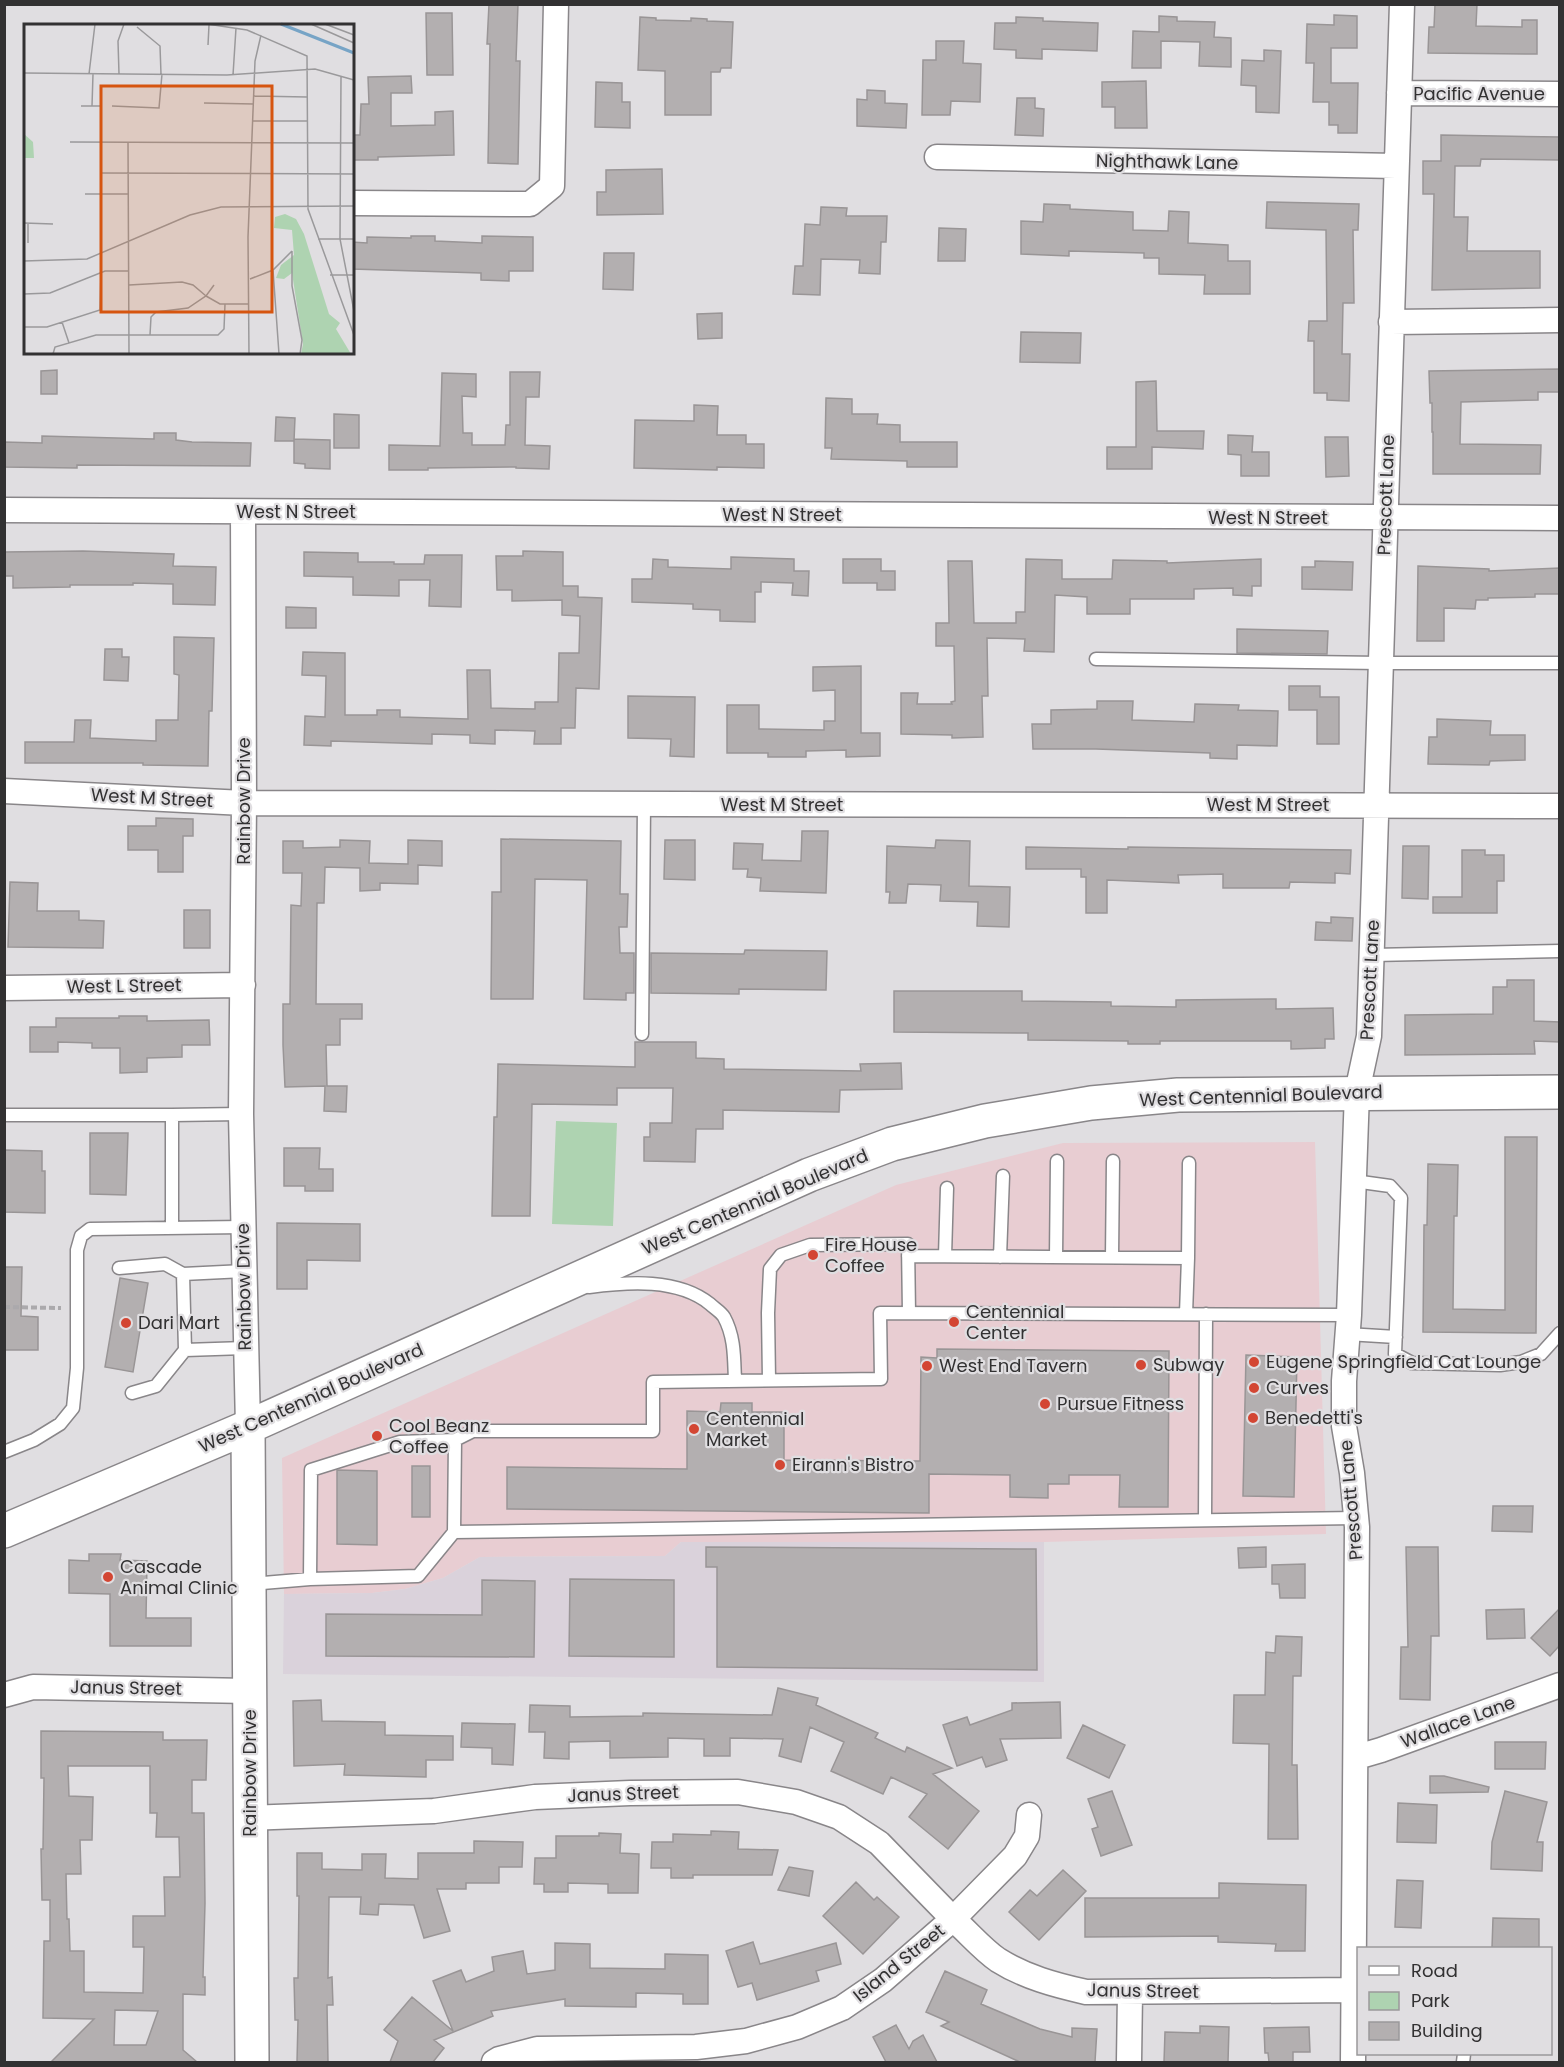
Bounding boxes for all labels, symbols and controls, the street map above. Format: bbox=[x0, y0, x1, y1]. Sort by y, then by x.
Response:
inset map bbox=[24, 24, 354, 354]
street label: Pacific Avenue bbox=[1413, 81, 1545, 106]
street label: Nighthawk Lane bbox=[1096, 148, 1238, 175]
street label: Prescott Lane bbox=[1371, 434, 1400, 556]
street label: West N Street bbox=[236, 499, 356, 524]
street label: West N Street bbox=[722, 502, 842, 527]
street label: West N Street bbox=[1208, 505, 1328, 530]
street label: Rainbow Drive bbox=[231, 737, 256, 865]
street label: West M Street bbox=[90, 782, 214, 813]
street label: West M Street bbox=[721, 792, 843, 817]
street label: West M Street bbox=[1207, 792, 1329, 817]
street label: Prescott Lane bbox=[1354, 919, 1385, 1041]
street label: West L Street bbox=[66, 972, 182, 999]
street label: West Centennial Boulevard bbox=[1139, 1079, 1383, 1112]
street label: West Centennial Boulevard bbox=[638, 1142, 872, 1261]
street label: Rainbow Drive bbox=[230, 1223, 257, 1351]
place label: Fire House Coffee bbox=[825, 1232, 917, 1278]
marker: Fire House Coffee bbox=[806, 1248, 820, 1262]
place label: Centennial Center bbox=[966, 1299, 1064, 1345]
place label: Dari Mart bbox=[138, 1310, 220, 1335]
marker: Centennial Center bbox=[947, 1315, 961, 1329]
marker: Dari Mart bbox=[119, 1316, 133, 1330]
street label: West Centennial Boulevard bbox=[195, 1337, 427, 1458]
place label: Eugene Springfield Cat Lounge bbox=[1266, 1349, 1541, 1374]
place label: Subway bbox=[1153, 1352, 1224, 1377]
place label: West End Tavern bbox=[939, 1353, 1088, 1378]
marker: Eugene Springfield Cat Lounge bbox=[1247, 1355, 1261, 1369]
marker: Subway bbox=[1134, 1358, 1148, 1372]
marker: West End Tavern bbox=[920, 1359, 934, 1373]
place label: Curves bbox=[1266, 1375, 1329, 1400]
marker: Curves bbox=[1247, 1381, 1261, 1395]
place label: Pursue Fitness bbox=[1057, 1391, 1184, 1416]
marker: Pursue Fitness bbox=[1038, 1397, 1052, 1411]
place label: Benedetti's bbox=[1265, 1405, 1363, 1430]
place label: Centennial Market bbox=[706, 1406, 804, 1452]
marker: Benedetti's bbox=[1246, 1411, 1260, 1425]
place label: Cool Beanz Coffee bbox=[389, 1413, 489, 1459]
marker: Centennial Market bbox=[687, 1422, 701, 1436]
marker: Cool Beanz Coffee bbox=[370, 1429, 384, 1443]
street label: Prescott Lane bbox=[1333, 1439, 1368, 1561]
place label: Eirann's Bistro bbox=[792, 1452, 914, 1477]
marker: Eirann's Bistro bbox=[773, 1458, 787, 1472]
place label: Cascade Animal Clinic bbox=[120, 1554, 238, 1600]
marker: Cascade Animal Clinic bbox=[101, 1570, 115, 1584]
street label: Janus Street bbox=[70, 1674, 182, 1701]
street label: Wallace Lane bbox=[1397, 1689, 1519, 1754]
street label: Rainbow Drive bbox=[237, 1709, 262, 1837]
street label: Janus Street bbox=[567, 1779, 679, 1808]
street label: Island Street bbox=[847, 1918, 950, 2007]
legend bbox=[1357, 1947, 1552, 2055]
text: Road bbox=[1411, 1958, 1458, 1983]
street label: Janus Street bbox=[1087, 1977, 1199, 2004]
text: Park bbox=[1411, 1988, 1450, 2013]
text: Building bbox=[1411, 2018, 1483, 2043]

